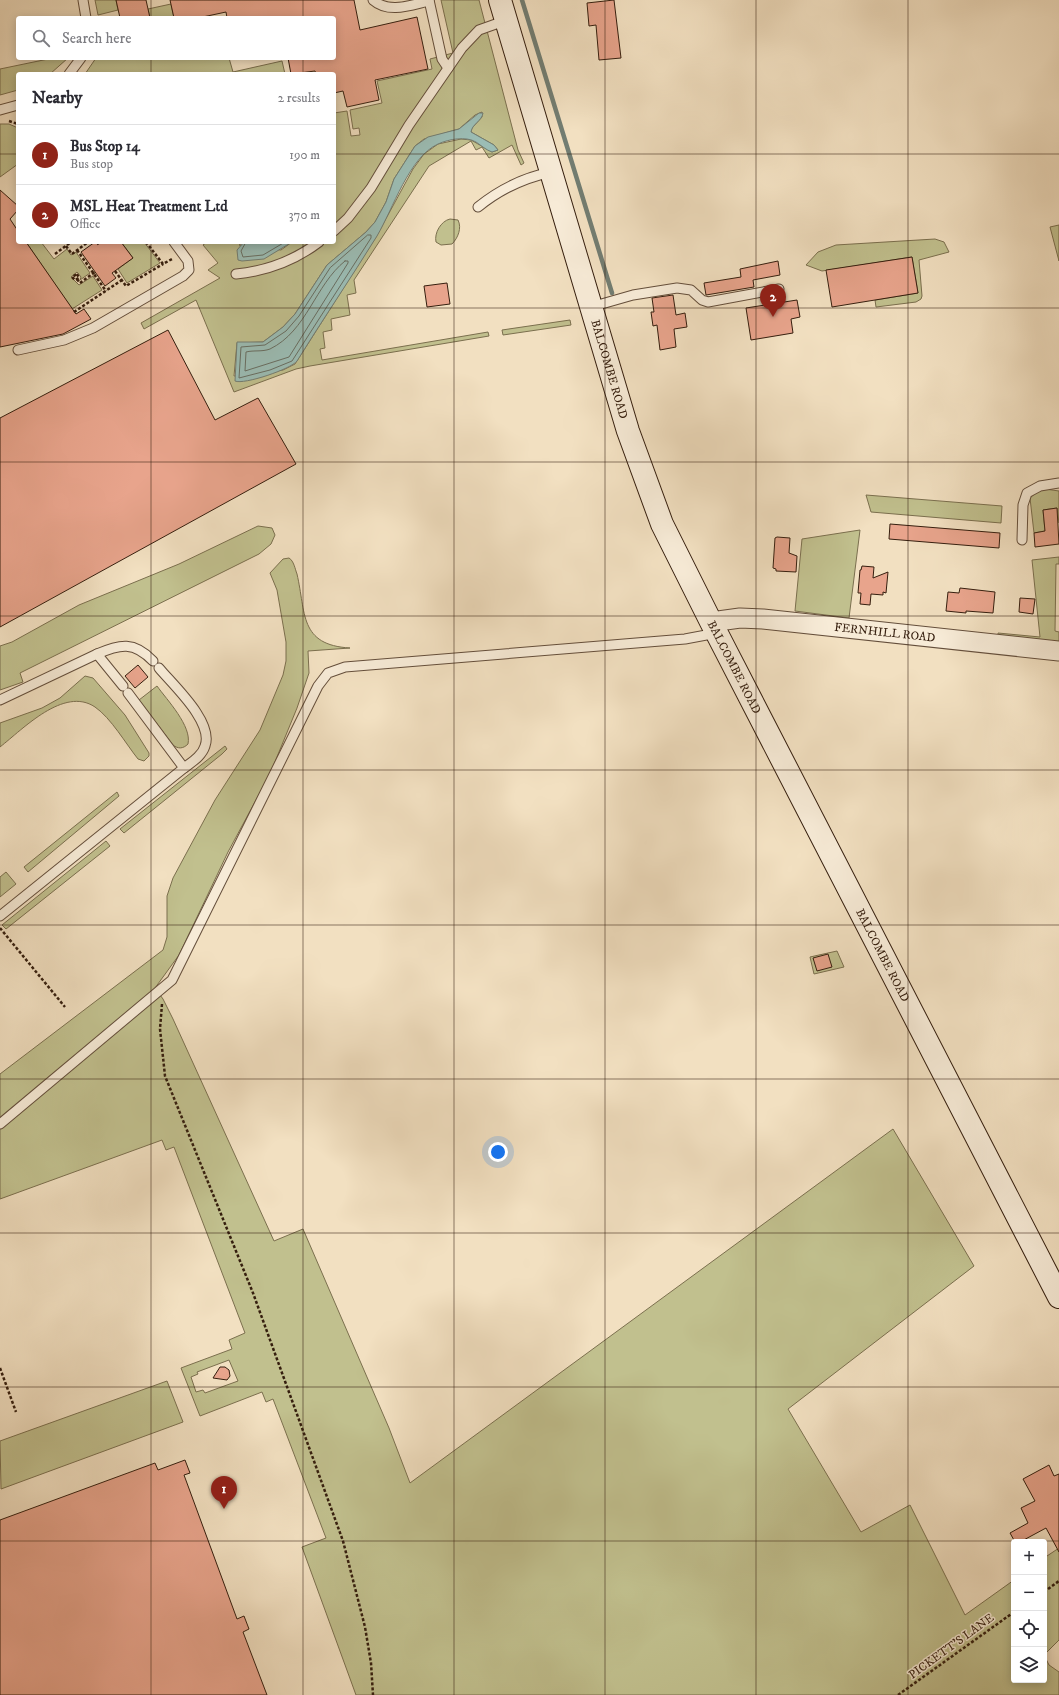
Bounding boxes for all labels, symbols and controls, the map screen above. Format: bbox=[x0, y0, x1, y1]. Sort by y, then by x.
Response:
search box bbox=[16, 16, 336, 60]
icon: search bbox=[30, 27, 52, 49]
text: Search here bbox=[62, 29, 131, 48]
text: Nearby bbox=[32, 87, 82, 109]
text: 2 results bbox=[278, 90, 320, 106]
text: Bus Stop 14 bbox=[70, 137, 140, 156]
text: 1 bbox=[43, 147, 47, 163]
text: 190 m bbox=[289, 147, 320, 163]
text: Bus stop bbox=[70, 156, 113, 172]
text: MSL Heat Treatment Ltd bbox=[70, 197, 228, 216]
text: 2 bbox=[42, 207, 48, 223]
text: 370 m bbox=[289, 207, 320, 223]
text: Office bbox=[70, 216, 100, 232]
pin: 2 bbox=[760, 284, 786, 317]
street label: BALCOMBE ROAD bbox=[587, 318, 631, 421]
street label: BALCOMBE ROAD bbox=[704, 618, 764, 717]
street label: FERNHILL ROAD bbox=[834, 620, 936, 646]
street label: BALCOMBE ROAD bbox=[852, 906, 913, 1005]
your location bbox=[488, 1142, 508, 1162]
pin: 1 bbox=[211, 1476, 237, 1509]
map controls bbox=[1011, 1539, 1047, 1683]
button: + bbox=[1011, 1539, 1047, 1575]
button: − bbox=[1011, 1575, 1047, 1611]
street label: PICKETT'S LANE bbox=[906, 1610, 997, 1682]
button: locate bbox=[1011, 1611, 1047, 1647]
button: layers bbox=[1011, 1647, 1047, 1683]

